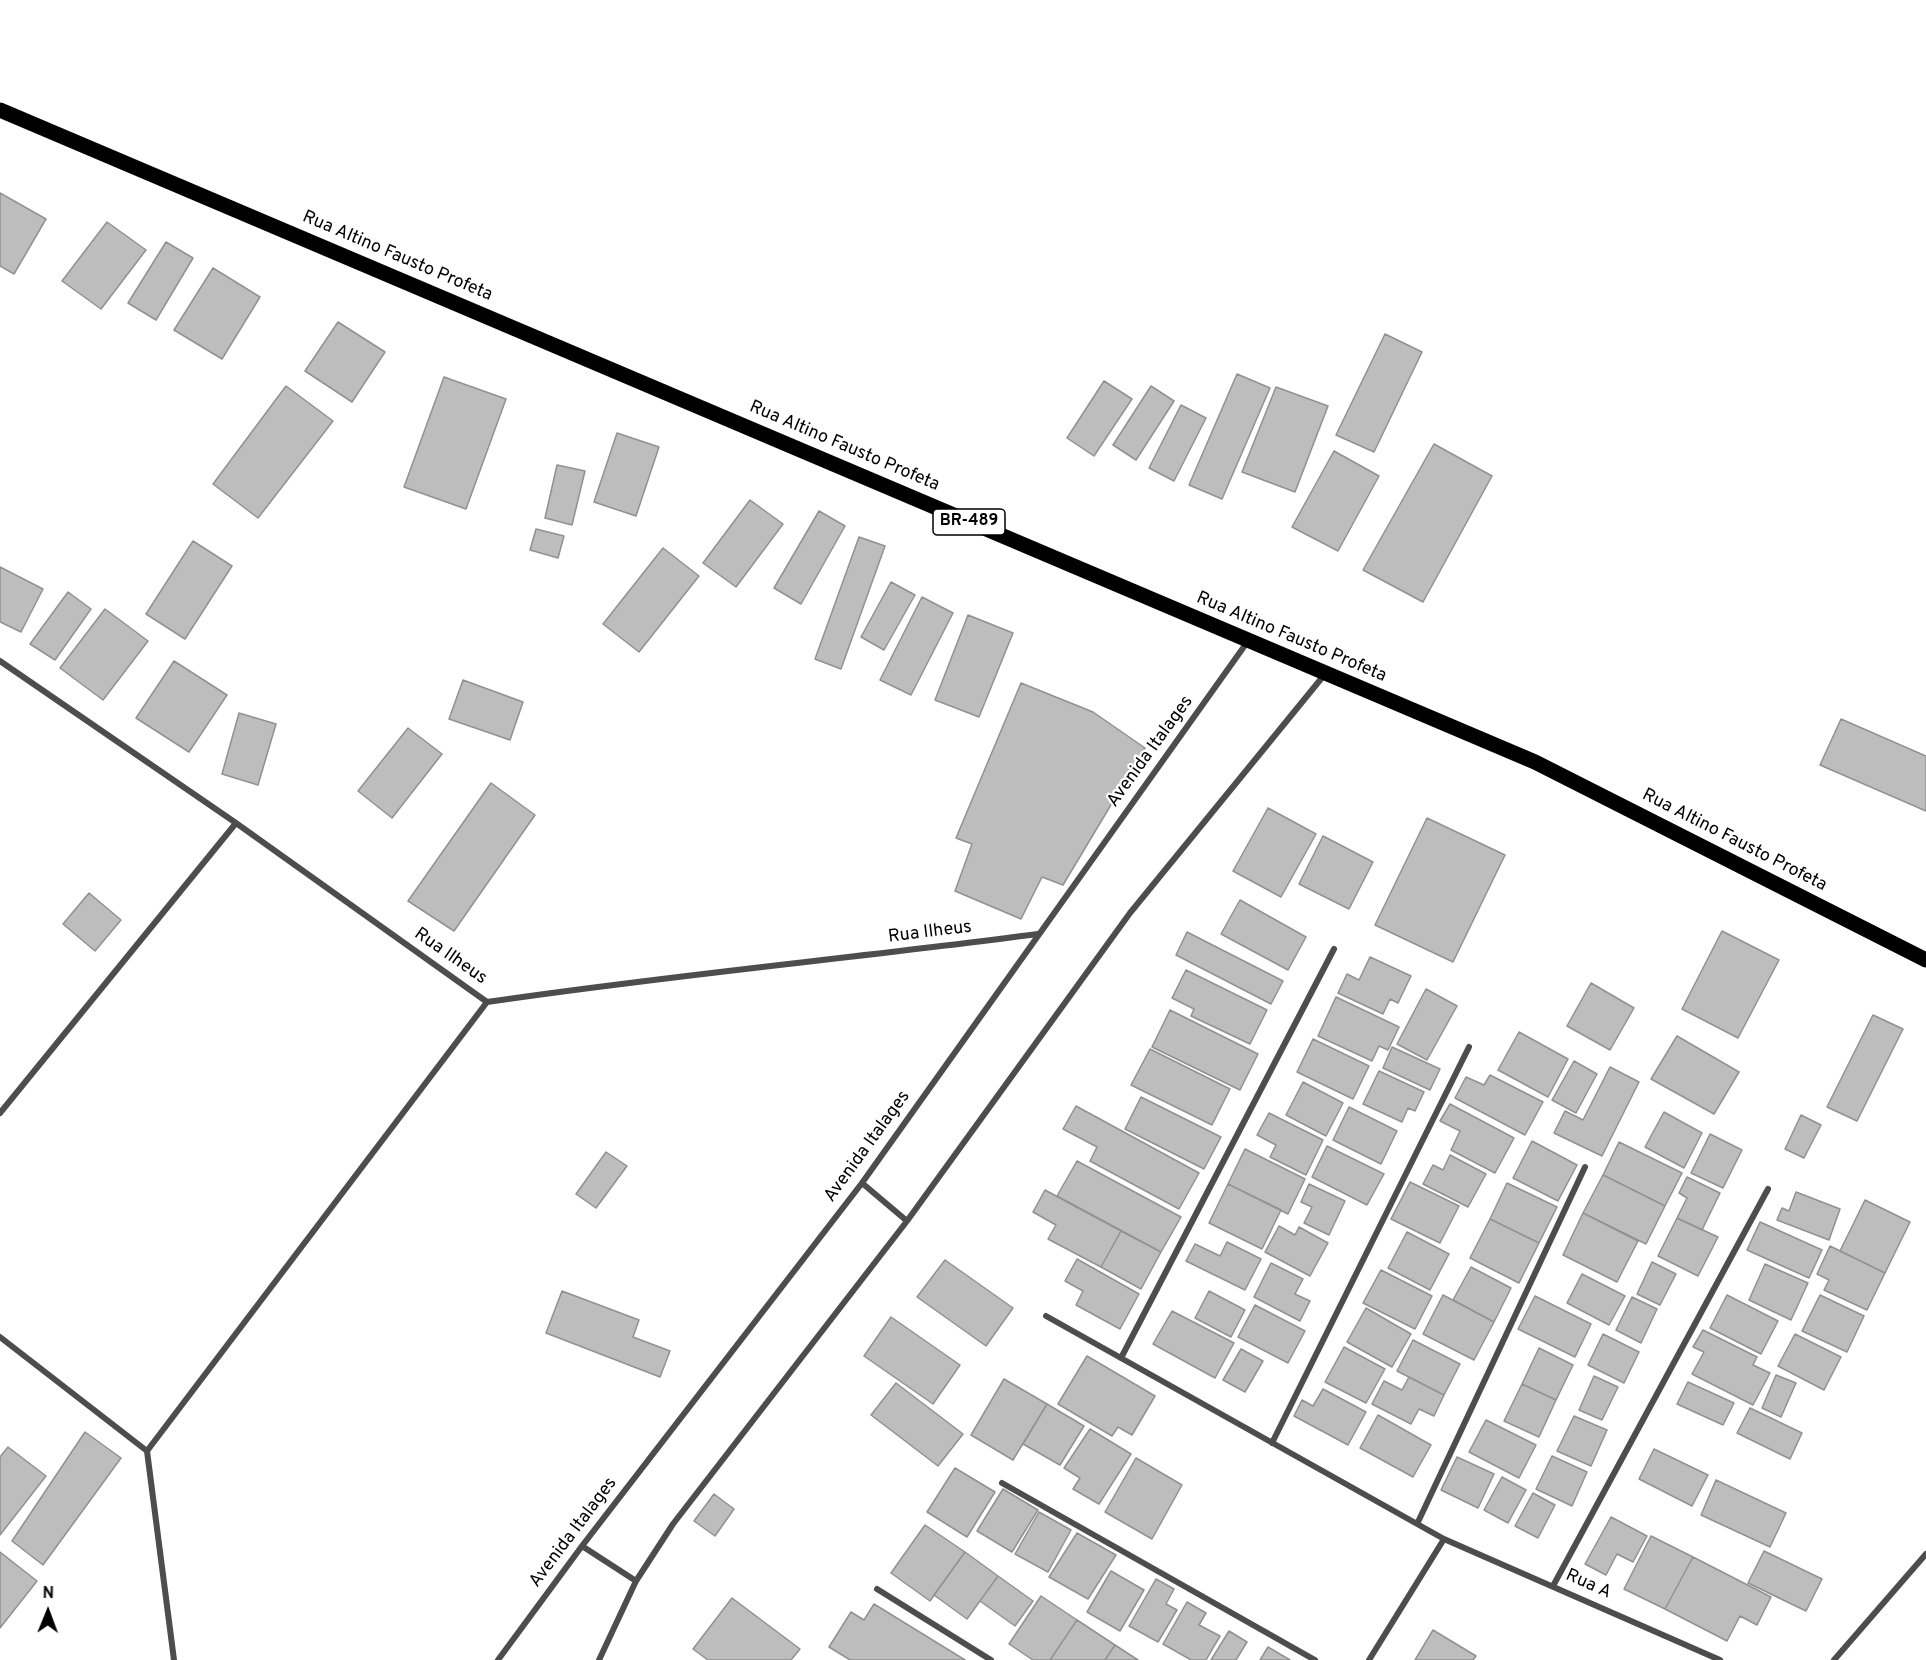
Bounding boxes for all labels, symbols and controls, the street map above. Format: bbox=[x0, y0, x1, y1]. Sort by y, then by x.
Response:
street label: Rua Altino Fausto Profeta bbox=[299, 207, 495, 307]
street label: Rua Altino Fausto Profeta bbox=[746, 397, 942, 497]
road number: BR-489 bbox=[933, 509, 1005, 535]
street label: Rua Altino Fausto Profeta bbox=[1193, 588, 1389, 688]
street label: Avenida Italages bbox=[1103, 692, 1199, 812]
street label: Rua Altino Fausto Profeta bbox=[1638, 785, 1830, 897]
street label: Rua Ilheus bbox=[887, 917, 973, 949]
street label: Rua Ilheus bbox=[409, 924, 491, 990]
street label: Avenida Italages bbox=[820, 1087, 916, 1207]
street label: Avenida Italages bbox=[526, 1474, 622, 1592]
street label: Rua A bbox=[1562, 1565, 1614, 1605]
north arrow bbox=[18, 1582, 78, 1642]
text: N bbox=[42, 1584, 54, 1604]

